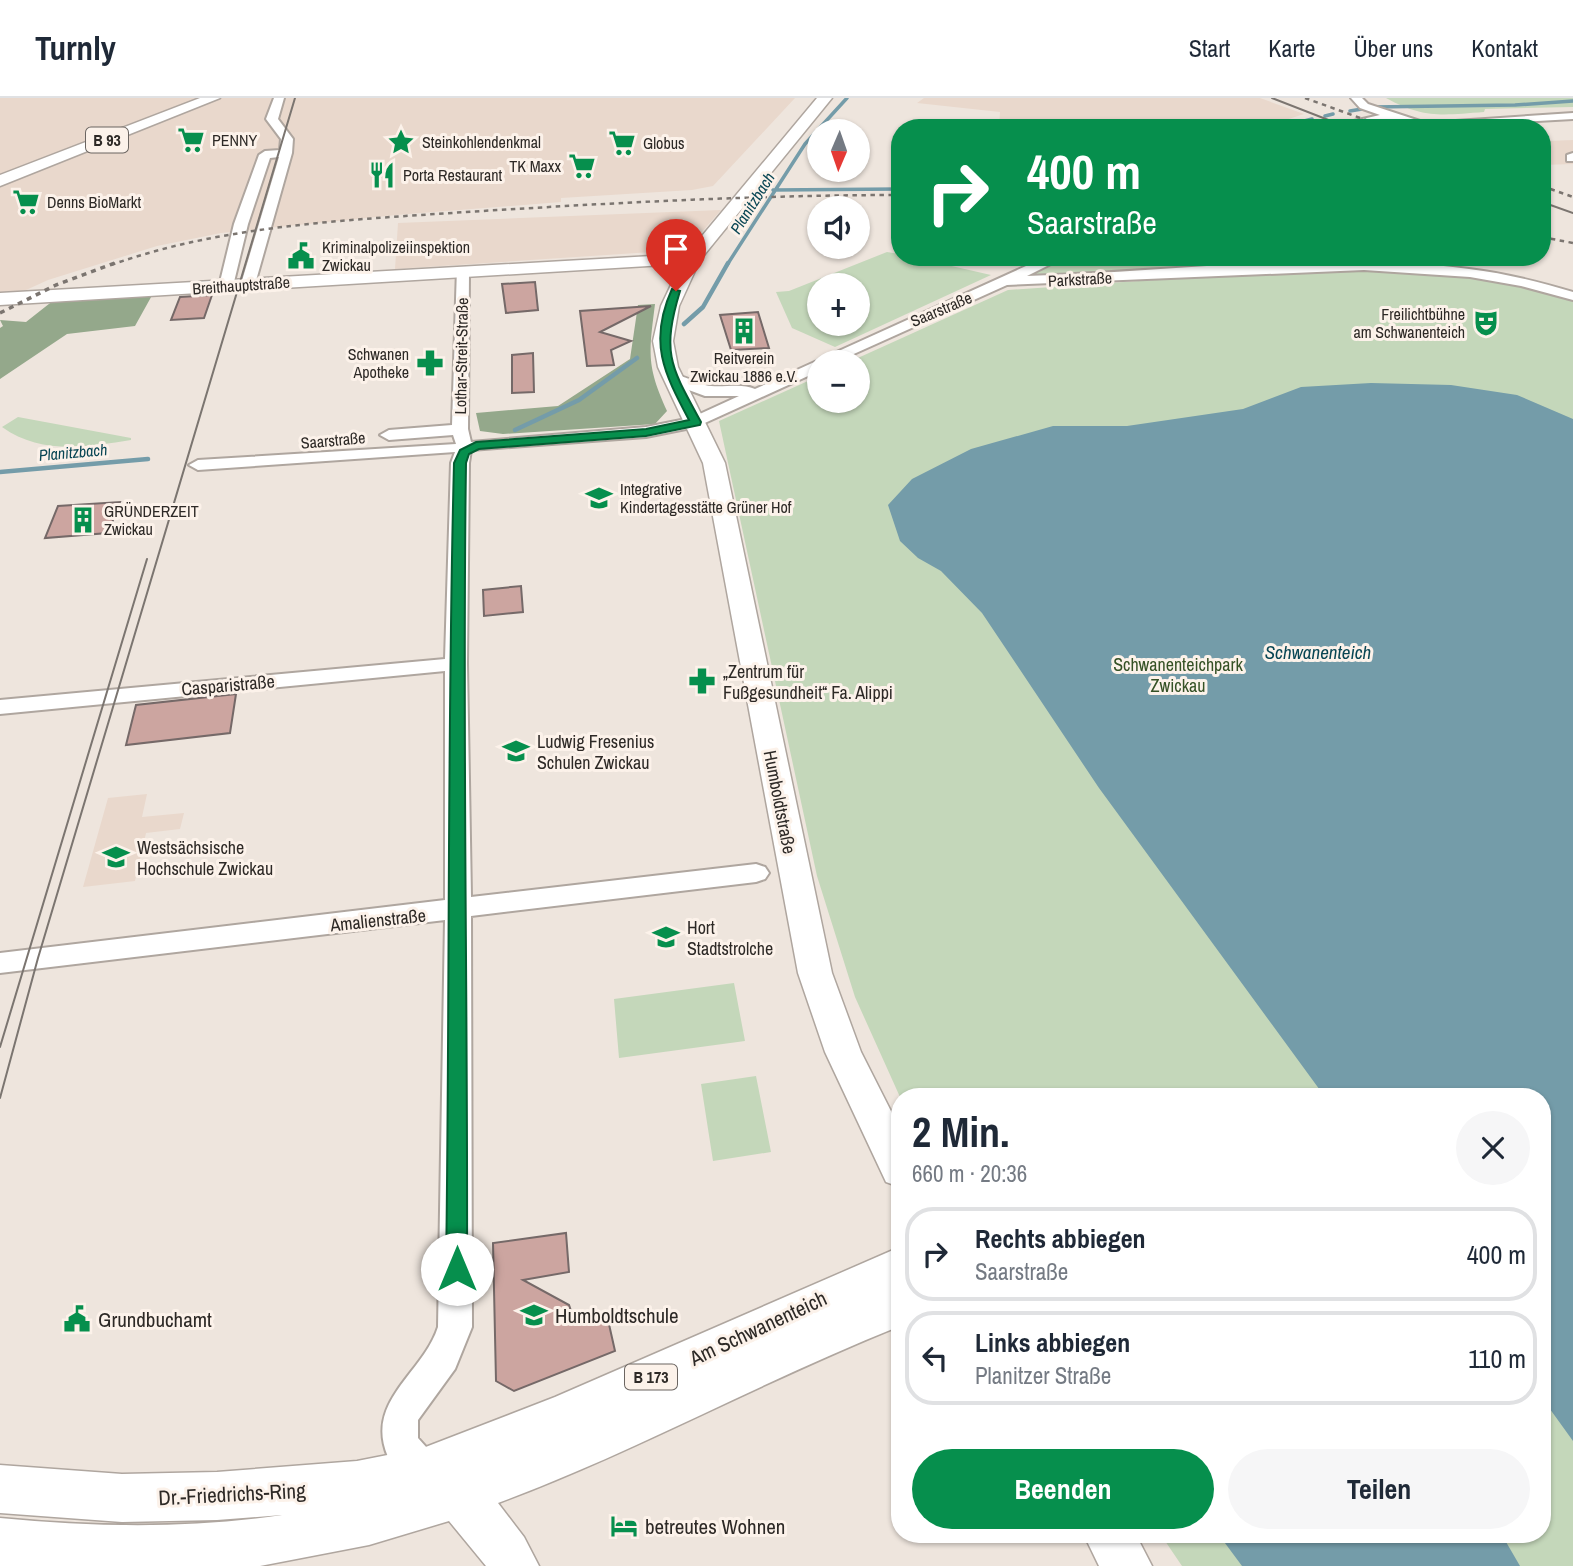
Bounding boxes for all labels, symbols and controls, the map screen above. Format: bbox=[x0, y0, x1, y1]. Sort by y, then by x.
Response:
text: Turnly bbox=[35, 26, 116, 70]
text: Start bbox=[1189, 32, 1230, 64]
text: Karte bbox=[1268, 32, 1315, 64]
text: Über uns bbox=[1353, 32, 1433, 64]
text: Kontakt bbox=[1471, 32, 1538, 64]
north arrow bbox=[807, 119, 870, 182]
map controls bbox=[807, 119, 870, 413]
supermarket icon: PENNY bbox=[176, 125, 206, 155]
place icon: Steinkohlendenkmal bbox=[386, 127, 416, 157]
road number: B 93 bbox=[86, 128, 128, 152]
supermarket icon: Globus bbox=[607, 128, 637, 158]
place label: PENNY bbox=[212, 129, 257, 151]
place label: Steinkohlendenkmal bbox=[422, 131, 541, 153]
place label: Globus bbox=[643, 132, 685, 154]
text: 400 m bbox=[1027, 138, 1141, 204]
icon: right bbox=[912, 147, 1003, 238]
supermarket icon: TK Maxx bbox=[567, 151, 597, 181]
place label: TK Maxx bbox=[509, 155, 561, 177]
restaurant icon: Porta Restaurant bbox=[367, 160, 397, 190]
place label: Porta Restaurant bbox=[403, 164, 503, 186]
water label: Planitzbach bbox=[725, 168, 779, 238]
supermarket icon: Denns BioMarkt bbox=[11, 187, 41, 217]
place label: Denns BioMarkt bbox=[47, 191, 141, 213]
button: sound bbox=[807, 196, 870, 259]
text: Saarstraße bbox=[1027, 201, 1157, 244]
pin bbox=[646, 219, 706, 291]
icon: arrive bbox=[657, 230, 695, 268]
place label: Kriminalpolizeiinspektion Zwickau bbox=[322, 236, 470, 276]
public building icon: Kriminalpolizeiinspektion Zwickau bbox=[286, 241, 316, 271]
street label: Parkstraße bbox=[1047, 266, 1113, 292]
street label: Breithauptstraße bbox=[191, 271, 291, 299]
button: + bbox=[807, 273, 870, 336]
street label: Saarstraße bbox=[907, 286, 975, 332]
street label: Lothar-Streit-Straße bbox=[449, 297, 473, 415]
place label: Freilichtbühne am Schwanenteich bbox=[1353, 303, 1465, 343]
theatre icon: Freilichtbühne am Schwanenteich bbox=[1471, 308, 1501, 338]
building icon: Reitverein Zwickau 1886 e.V. bbox=[729, 316, 759, 346]
place label: Schwanen Apotheke bbox=[348, 343, 409, 383]
place label: Reitverein Zwickau 1886 e.V. bbox=[690, 347, 798, 387]
pharmacy icon: Schwanen Apotheke bbox=[415, 348, 445, 378]
button: − bbox=[807, 350, 870, 413]
street label: Saarstraße bbox=[300, 426, 366, 454]
water label: Planitzbach bbox=[38, 438, 108, 466]
place label: Integrative Kindertagesstätte Grüner Hof bbox=[620, 478, 792, 518]
school or university icon: Integrative Kindertagesstätte Grüner Hof bbox=[584, 483, 614, 513]
place label: GRÜNDERZEIT Zwickau bbox=[104, 500, 199, 540]
building icon: GRÜNDERZEIT Zwickau bbox=[68, 505, 98, 535]
water label: Schwanenteich bbox=[1265, 639, 1371, 665]
park label: Schwanenteichpark Zwickau bbox=[1113, 652, 1243, 698]
place label: „Zentrum für Fußgesundheit“ Fa. Alippi bbox=[723, 659, 893, 705]
pharmacy icon: „Zentrum für Fußgesundheit“ Fa. Alippi bbox=[687, 666, 717, 696]
street label: Casparistraße bbox=[180, 668, 276, 702]
place label: Ludwig Fresenius Schulen Zwickau bbox=[537, 729, 654, 775]
school or university icon: Ludwig Fresenius Schulen Zwickau bbox=[501, 736, 531, 766]
street label: Humboldtstraße bbox=[758, 748, 802, 856]
place label: Westsächsische Hochschule Zwickau bbox=[137, 835, 273, 881]
school or university icon: Westsächsische Hochschule Zwickau bbox=[101, 842, 131, 872]
street label: Amalienstraße bbox=[328, 903, 427, 938]
place label: Hort Stadtstrolche bbox=[687, 915, 773, 961]
school or university icon: Hort Stadtstrolche bbox=[651, 922, 681, 952]
text: 2 Min. bbox=[912, 1104, 1010, 1160]
button: close bbox=[1456, 1111, 1530, 1185]
text: 660 m · 20:36 bbox=[912, 1158, 1027, 1189]
text: Rechts abbiegen bbox=[975, 1221, 1146, 1256]
position arrow bbox=[420, 1232, 494, 1306]
icon: right bbox=[916, 1235, 954, 1273]
text: 400 m bbox=[1467, 1237, 1526, 1272]
text: Saarstraße bbox=[975, 1256, 1068, 1287]
street label: Am Schwanenteich bbox=[684, 1284, 831, 1373]
school or university icon: Humboldtschule bbox=[519, 1300, 549, 1330]
place label: Humboldtschule bbox=[555, 1301, 678, 1330]
public building icon: Grundbuchamt bbox=[62, 1304, 92, 1334]
place label: Grundbuchamt bbox=[98, 1305, 212, 1334]
text: Links abbiegen bbox=[975, 1325, 1130, 1360]
icon: left bbox=[916, 1339, 954, 1377]
text: 110 m bbox=[1468, 1341, 1526, 1376]
text: Planitzer Straße bbox=[975, 1360, 1111, 1391]
road number: B 173 bbox=[625, 1364, 677, 1390]
button: Beenden bbox=[912, 1449, 1214, 1529]
button: Teilen bbox=[1228, 1449, 1530, 1529]
street label: Dr.-Friedrichs-Ring bbox=[158, 1476, 307, 1512]
hotel icon: betreutes Wohnen bbox=[609, 1511, 639, 1541]
place label: betreutes Wohnen bbox=[645, 1512, 785, 1541]

